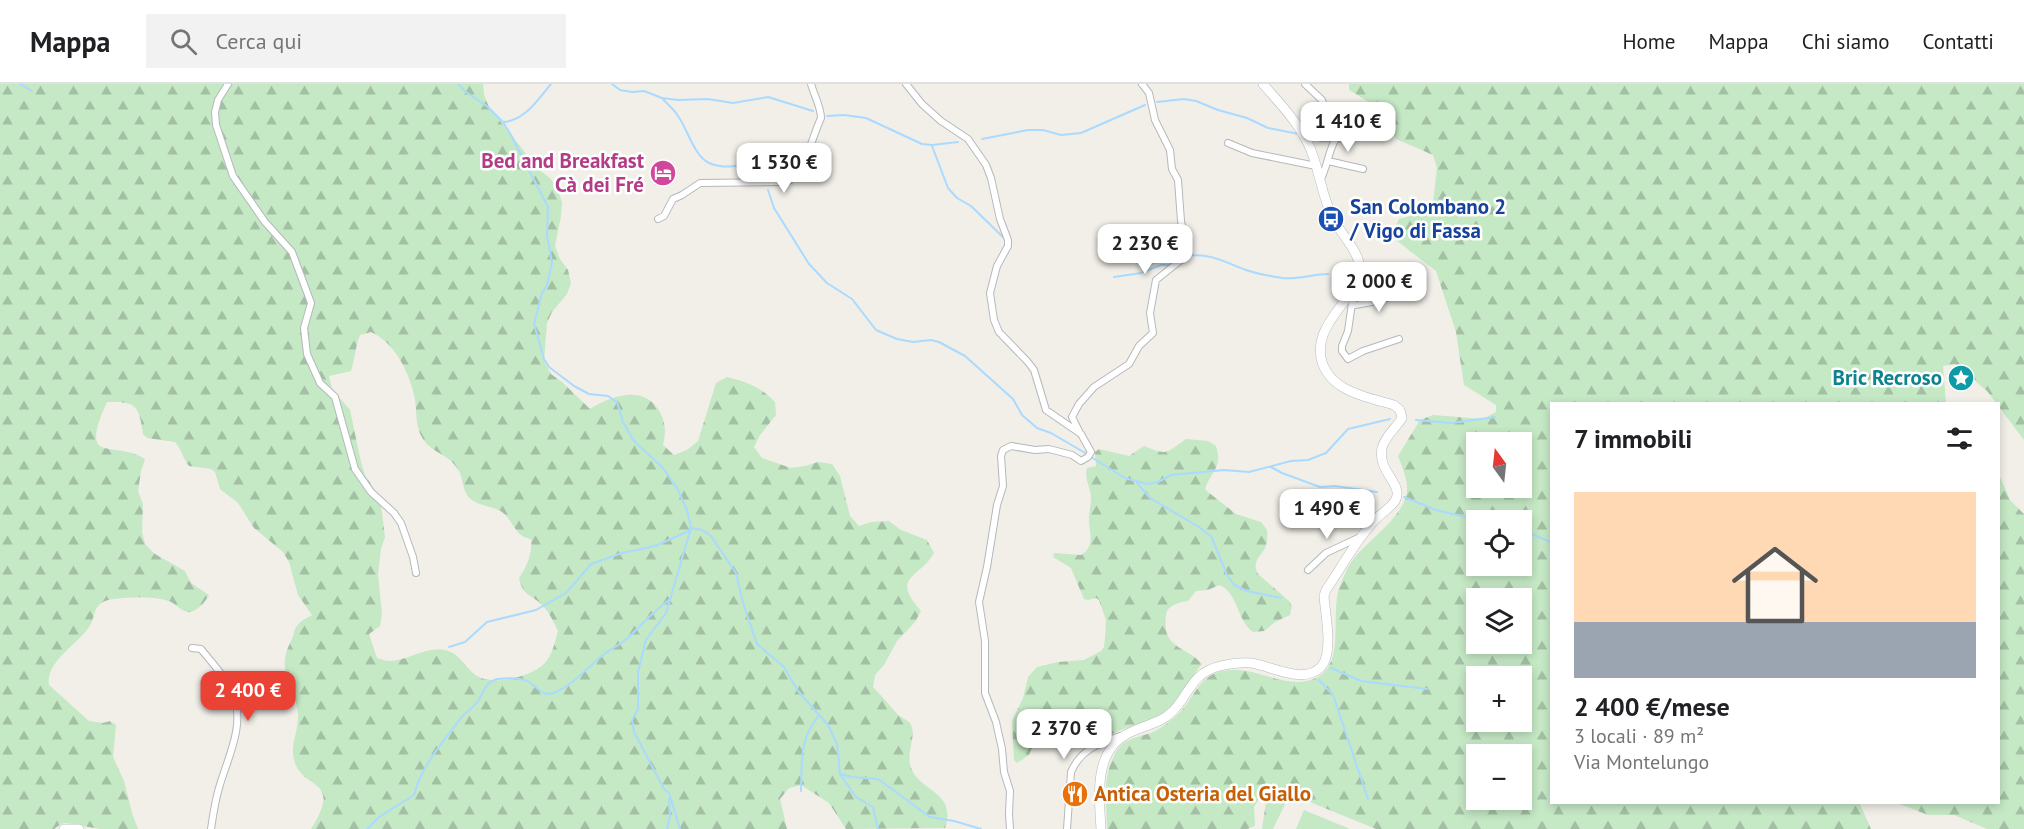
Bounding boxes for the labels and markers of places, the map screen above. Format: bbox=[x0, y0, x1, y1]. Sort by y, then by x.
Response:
pin: 1 410 € bbox=[1293, 102, 1403, 153]
pin: 1 530 € bbox=[729, 143, 839, 194]
place label: Bed and Breakfast Cà dei Fré bbox=[481, 147, 645, 198]
hotel icon: Bed and Breakfast Cà dei Fré bbox=[648, 158, 678, 188]
place label: San Colombano 2 / Vigo di Fassa bbox=[1349, 193, 1506, 244]
bus stop icon: San Colombano 2 / Vigo di Fassa bbox=[1316, 204, 1346, 234]
pin: 2 230 € bbox=[1090, 224, 1200, 275]
pin: 2 000 € bbox=[1324, 262, 1434, 313]
place icon: Bric Recroso bbox=[1946, 363, 1976, 393]
place label: Bric Recroso bbox=[1833, 364, 1942, 391]
pin: 1 490 € bbox=[1272, 489, 1382, 540]
pin: 2 400 € bbox=[193, 671, 303, 722]
pin: 2 370 € bbox=[1009, 709, 1119, 760]
restaurant icon: Antica Osteria del Giallo bbox=[1060, 779, 1090, 809]
place label: Antica Osteria del Giallo bbox=[1094, 780, 1311, 807]

